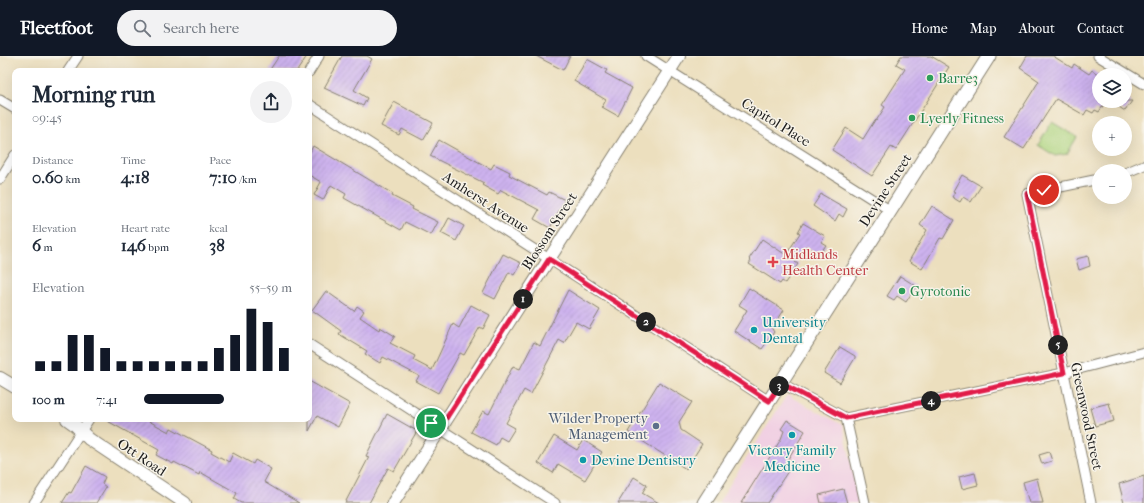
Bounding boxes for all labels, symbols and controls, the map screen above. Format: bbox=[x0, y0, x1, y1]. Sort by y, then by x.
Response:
search box bbox=[117, 10, 397, 46]
text: Fleetfoot bbox=[20, 17, 93, 39]
icon: search bbox=[131, 17, 153, 39]
text: Search here bbox=[163, 19, 239, 37]
text: Home bbox=[911, 20, 948, 37]
text: Map bbox=[970, 20, 997, 37]
text: About bbox=[1019, 20, 1055, 37]
text: Contact bbox=[1077, 20, 1124, 37]
map controls bbox=[1092, 68, 1132, 204]
button: layers bbox=[1092, 68, 1132, 108]
place label: Barre3 bbox=[938, 70, 978, 87]
marker: Barre3 bbox=[925, 73, 935, 83]
button: share bbox=[250, 81, 292, 123]
text: Morning run bbox=[32, 82, 155, 108]
street label: Capitol Place bbox=[738, 94, 813, 150]
text: 09:45 bbox=[32, 110, 62, 125]
place label: Lyerly Fitness bbox=[920, 110, 1004, 127]
marker: Lyerly Fitness bbox=[907, 113, 917, 123]
button: + bbox=[1092, 116, 1132, 156]
street label: Devine Street bbox=[856, 151, 915, 230]
text: Distance bbox=[32, 154, 73, 167]
text: Time bbox=[121, 154, 146, 167]
text: Pace bbox=[209, 154, 231, 167]
button: − bbox=[1092, 164, 1132, 204]
text: 0.60 bbox=[32, 167, 63, 187]
text: 4:18 bbox=[121, 167, 149, 187]
text: 7:10 bbox=[209, 167, 237, 187]
street label: Amherst Avenue bbox=[438, 168, 532, 237]
text: km bbox=[63, 173, 80, 186]
text: /km bbox=[237, 173, 257, 186]
pin bbox=[1027, 173, 1061, 207]
icon: check bbox=[1033, 179, 1055, 201]
street label: Blossom Street bbox=[518, 189, 581, 273]
text: Elevation bbox=[32, 222, 76, 235]
text: Heart rate bbox=[121, 222, 170, 235]
text: kcal bbox=[209, 222, 228, 235]
text: 6 bbox=[32, 235, 41, 255]
text: 146 bbox=[121, 235, 146, 255]
text: 38 bbox=[209, 235, 225, 255]
text: m bbox=[41, 241, 53, 254]
text: bpm bbox=[146, 241, 169, 254]
place label: Midlands Health Center bbox=[782, 246, 868, 279]
marker: Midlands Health Center bbox=[767, 256, 779, 268]
text: Elevation bbox=[32, 280, 85, 295]
text: 55–59 m bbox=[249, 280, 292, 295]
place label: Gyrotonic bbox=[910, 283, 971, 300]
marker: Gyrotonic bbox=[897, 286, 907, 296]
pin: 1 bbox=[513, 289, 533, 309]
text: 1 bbox=[521, 292, 525, 305]
pin: 2 bbox=[636, 312, 656, 332]
place label: University Dental bbox=[762, 314, 827, 347]
text: 2 bbox=[643, 315, 649, 328]
marker: University Dental bbox=[749, 325, 759, 335]
pin: 5 bbox=[1048, 335, 1068, 355]
text: 5 bbox=[1056, 338, 1060, 351]
street label: Greenwood Street bbox=[1067, 361, 1106, 471]
pin: 3 bbox=[769, 376, 789, 396]
text: 3 bbox=[777, 379, 781, 392]
pin: 4 bbox=[921, 391, 941, 411]
text: 100 m bbox=[32, 392, 65, 407]
text: 7:41 bbox=[96, 392, 118, 407]
text: 4 bbox=[928, 394, 934, 407]
pin bbox=[414, 406, 448, 440]
place label: Wilder Property Management bbox=[548, 410, 649, 443]
icon: arrive bbox=[420, 412, 442, 434]
marker: Wilder Property Management bbox=[651, 421, 661, 431]
marker: Victory Family Medicine bbox=[787, 430, 797, 440]
street label: Ott Road bbox=[114, 435, 170, 480]
place label: Victory Family Medicine bbox=[747, 442, 837, 475]
place label: Devine Dentistry bbox=[591, 452, 697, 469]
marker: Devine Dentistry bbox=[578, 455, 588, 465]

